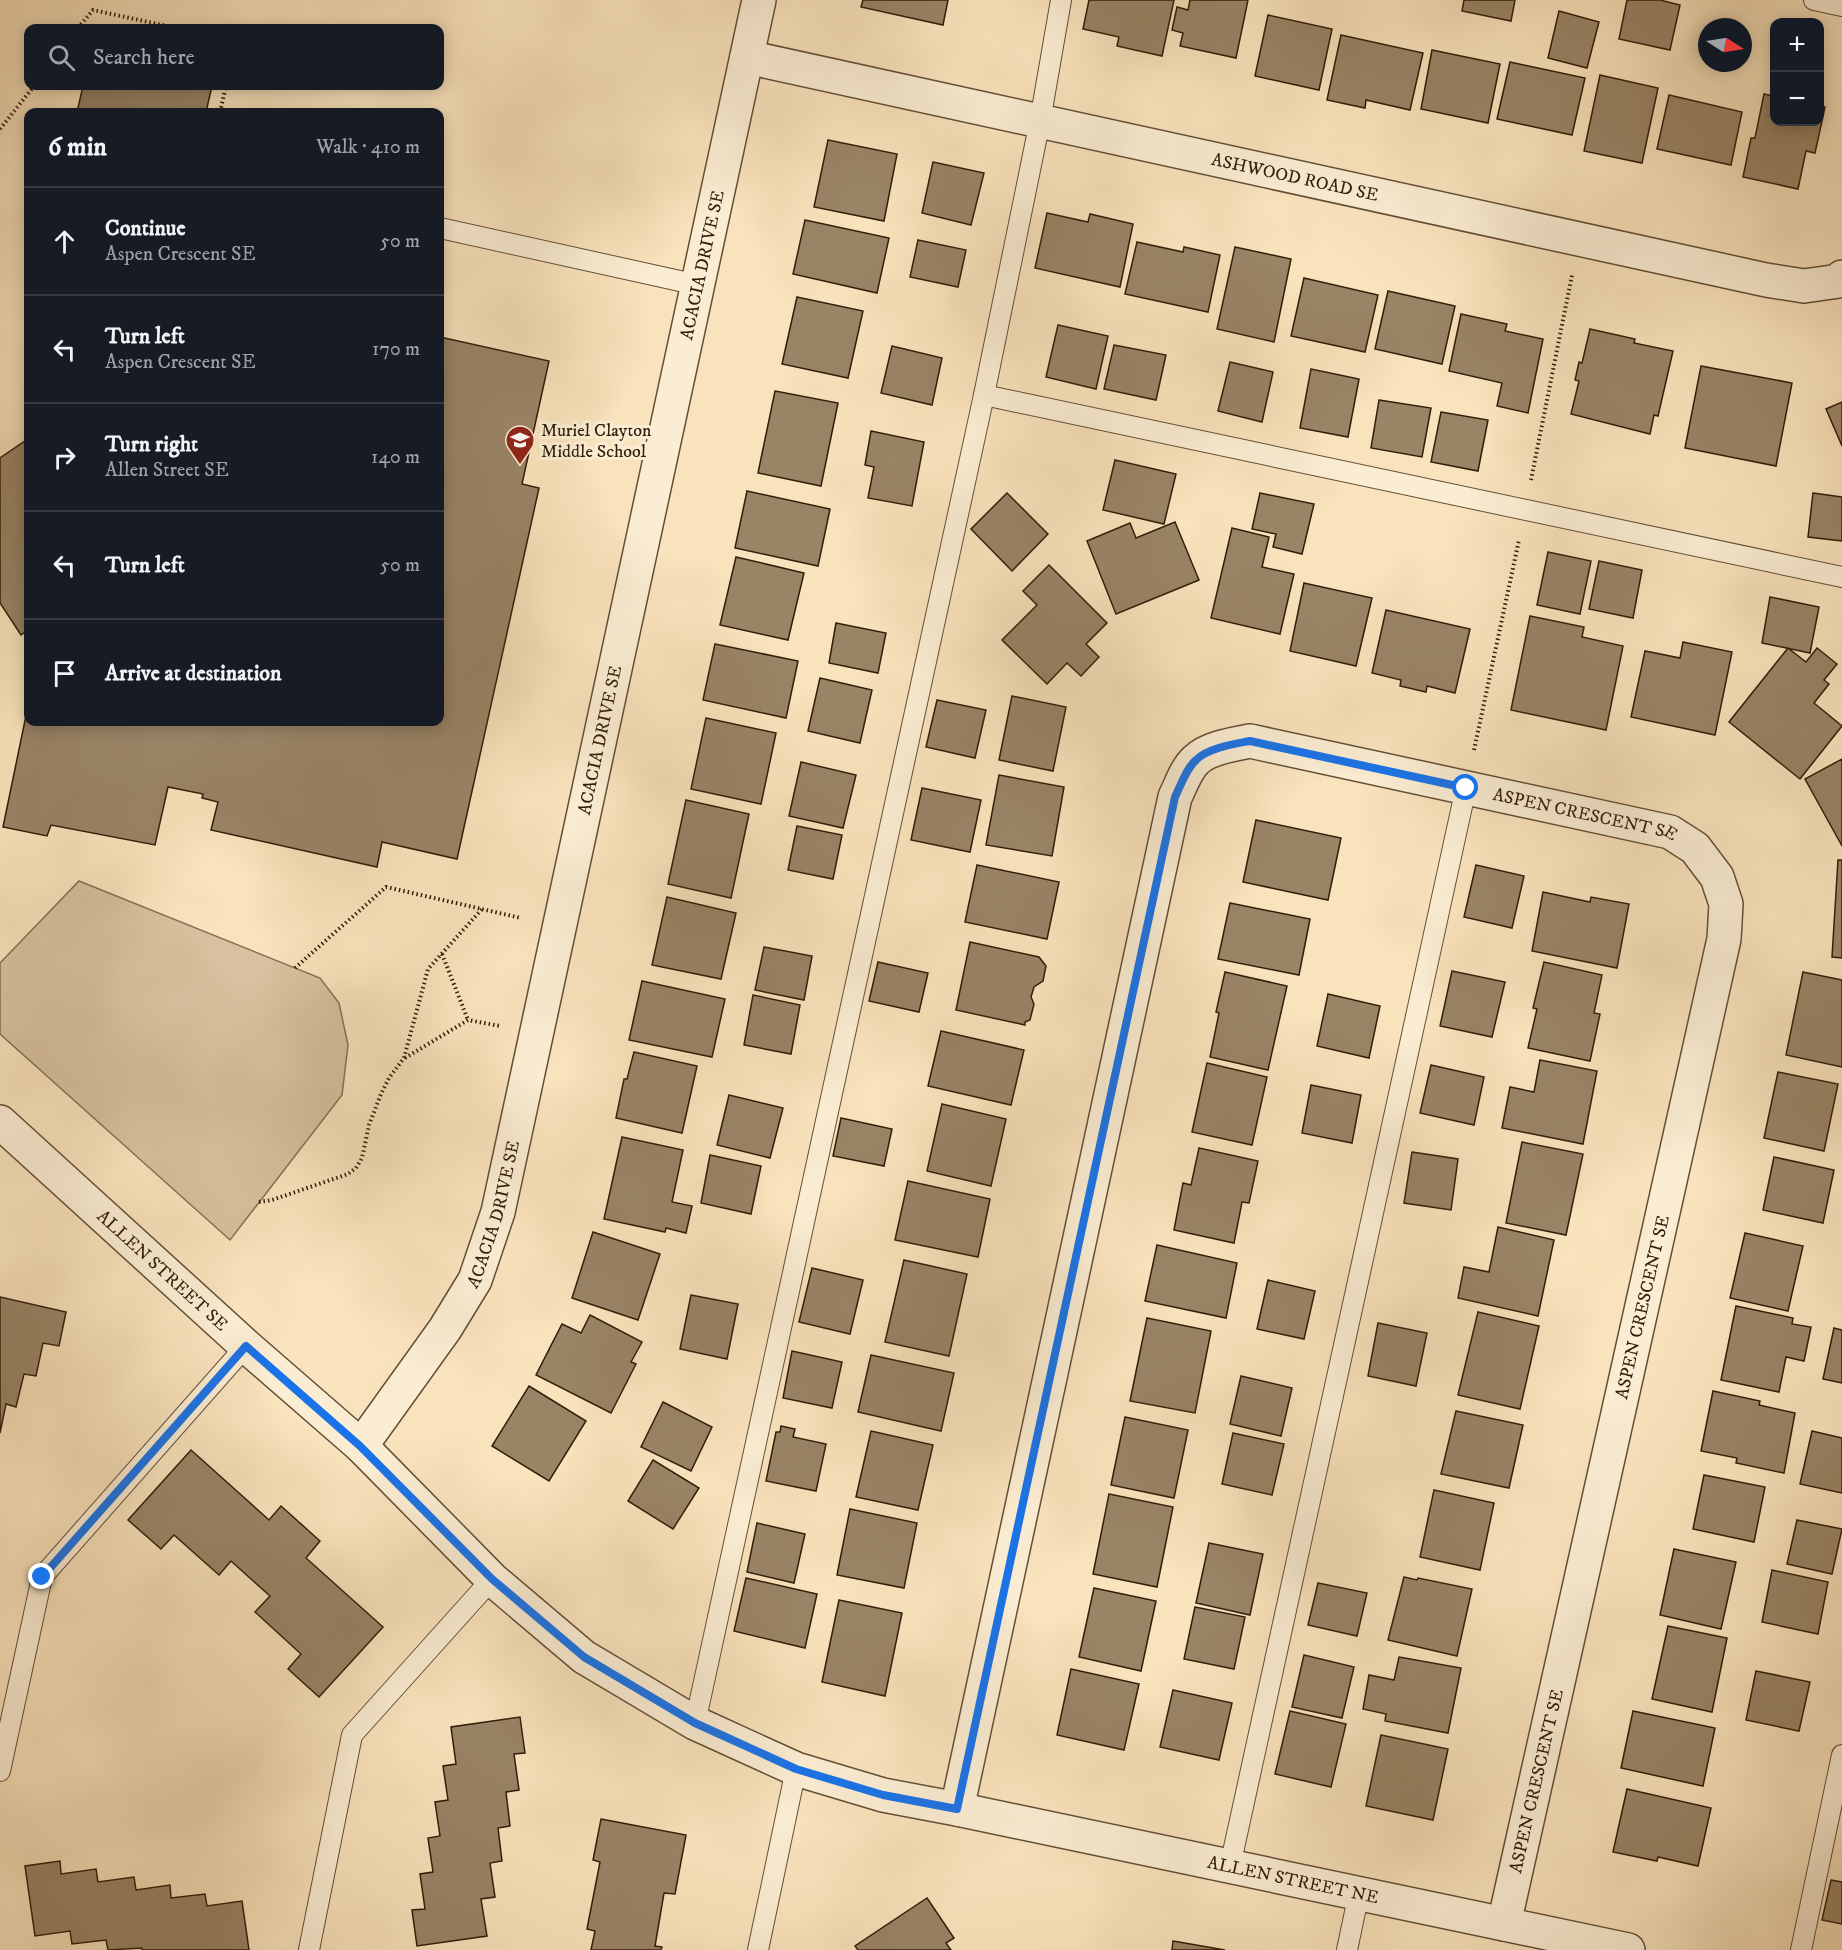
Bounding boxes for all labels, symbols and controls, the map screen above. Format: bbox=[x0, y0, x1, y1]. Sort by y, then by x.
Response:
north arrow bbox=[1698, 18, 1752, 72]
map controls bbox=[1770, 18, 1824, 126]
button: + bbox=[1770, 18, 1824, 72]
search box bbox=[24, 24, 444, 90]
icon: search bbox=[45, 41, 78, 74]
text: Search here bbox=[93, 44, 195, 71]
button: − bbox=[1770, 72, 1824, 126]
text: 6 min bbox=[48, 131, 107, 164]
text: Walk · 410 m bbox=[316, 135, 420, 160]
street label: ASHWOOD ROAD SE bbox=[1209, 149, 1381, 207]
street label: ACACIA DRIVE SE bbox=[676, 188, 730, 342]
text: Continue bbox=[105, 215, 186, 242]
icon: ahead bbox=[48, 225, 81, 258]
text: 50 m bbox=[380, 229, 420, 254]
text: Aspen Crescent SE bbox=[105, 242, 256, 267]
text: Turn left bbox=[105, 323, 185, 350]
icon: left bbox=[48, 333, 81, 366]
text: 170 m bbox=[372, 337, 420, 362]
text: Aspen Crescent SE bbox=[105, 350, 256, 375]
place label: Muriel Clayton Middle School bbox=[541, 420, 652, 463]
school or university icon: Muriel Clayton Middle School bbox=[504, 424, 536, 466]
text: Turn right bbox=[105, 431, 198, 458]
icon: right bbox=[48, 441, 81, 474]
text: 140 m bbox=[371, 445, 420, 470]
text: Allen Street SE bbox=[105, 458, 229, 483]
icon: left bbox=[48, 549, 81, 582]
text: Turn left bbox=[105, 552, 185, 579]
text: 50 m bbox=[380, 553, 420, 578]
icon: arrive bbox=[48, 657, 81, 690]
text: Arrive at destination bbox=[105, 660, 282, 687]
street label: ACACIA DRIVE SE bbox=[574, 663, 627, 817]
route start bbox=[1452, 774, 1478, 800]
street label: ASPEN CRESCENT SE bbox=[1491, 784, 1682, 846]
street label: ACACIA DRIVE SE bbox=[463, 1138, 525, 1293]
street label: ALLEN STREET SE bbox=[92, 1206, 232, 1336]
street label: ASPEN CRESCENT SE bbox=[1611, 1213, 1675, 1401]
route end bbox=[28, 1563, 54, 1589]
street label: ASPEN CRESCENT SE bbox=[1505, 1687, 1569, 1875]
street label: ALLEN STREET NE bbox=[1205, 1852, 1381, 1909]

